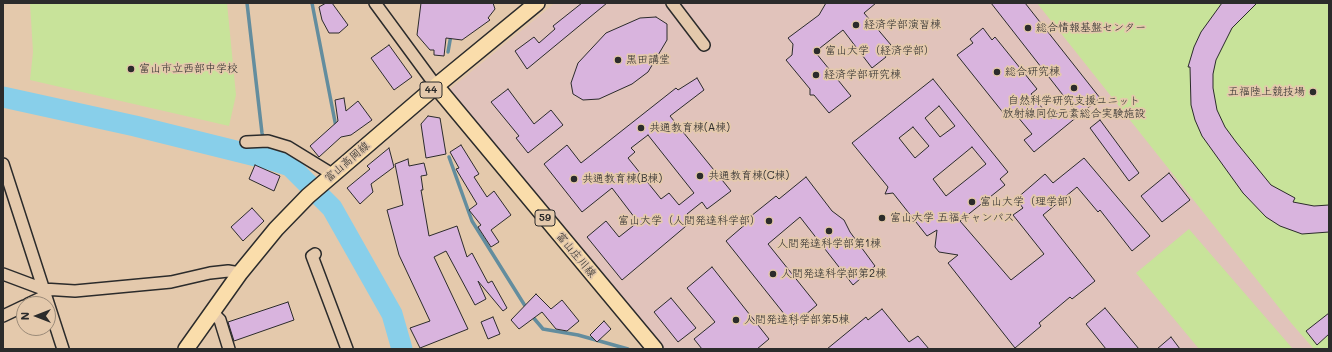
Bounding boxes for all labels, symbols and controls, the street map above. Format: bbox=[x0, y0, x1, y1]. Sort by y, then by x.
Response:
place label: 経済学部演習棟 bbox=[864, 18, 941, 32]
marker: 経済学部演習棟 bbox=[851, 20, 861, 30]
place label: 総合情報基盤センター bbox=[1036, 21, 1146, 35]
marker: 総合情報基盤センター bbox=[1023, 23, 1033, 33]
place label: 富山大学（経済学部） bbox=[825, 44, 935, 58]
marker: 富山大学（経済学部） bbox=[812, 46, 822, 56]
place label: 黒田講堂 bbox=[626, 53, 670, 67]
marker: 黒田講堂 bbox=[613, 55, 623, 65]
place label: 富山市立西部中学校 bbox=[139, 62, 238, 76]
marker: 富山市立西部中学校 bbox=[126, 64, 136, 74]
place label: 総合研究棟 bbox=[1005, 65, 1060, 79]
marker: 総合研究棟 bbox=[992, 67, 1002, 77]
place label: 経済学部研究棟 bbox=[824, 68, 901, 82]
marker: 経済学部研究棟 bbox=[811, 70, 821, 80]
road number: 44 bbox=[420, 82, 442, 98]
marker: 自然科学研究支援ユニット 放射線同位元素総合実験施設 bbox=[1069, 83, 1079, 93]
place label: 五福陸上競技場 bbox=[1228, 85, 1305, 99]
marker: 五福陸上競技場 bbox=[1308, 87, 1318, 97]
place label: 自然科学研究支援ユニット 放射線同位元素総合実験施設 bbox=[1003, 94, 1145, 120]
place label: 共通教育棟(A棟) bbox=[649, 121, 730, 135]
marker: 共通教育棟(A棟) bbox=[636, 123, 646, 133]
street label: 富山高岡線 bbox=[322, 139, 372, 185]
place label: 共通教育棟(C棟) bbox=[708, 169, 789, 183]
marker: 共通教育棟(C棟) bbox=[695, 171, 705, 181]
place label: 共通教育棟(B棟) bbox=[582, 172, 662, 186]
marker: 共通教育棟(B棟) bbox=[569, 174, 579, 184]
place label: 富山大学（理学部） bbox=[980, 195, 1079, 209]
marker: 富山大学（理学部） bbox=[967, 197, 977, 207]
road number: 59 bbox=[535, 210, 555, 226]
place label: 富山大学 五福キャンパス bbox=[890, 211, 1015, 225]
marker: 富山大学 五福キャンパス bbox=[877, 213, 887, 223]
place label: 富山大学（人間発達科学部） bbox=[618, 214, 761, 228]
marker: 富山大学（人間発達科学部） bbox=[764, 216, 774, 226]
marker: 人間発達科学部第1棟 bbox=[824, 226, 834, 236]
street label: 富山庄川線 bbox=[553, 230, 599, 280]
place label: 人間発達科学部第1棟 bbox=[777, 237, 881, 251]
place label: 人間発達科学部第2棟 bbox=[781, 267, 886, 281]
marker: 人間発達科学部第2棟 bbox=[768, 269, 778, 279]
north arrow bbox=[16, 296, 56, 336]
text: N bbox=[17, 312, 32, 320]
place label: 人間発達科学部第5棟 bbox=[744, 313, 849, 327]
marker: 人間発達科学部第5棟 bbox=[731, 315, 741, 325]

